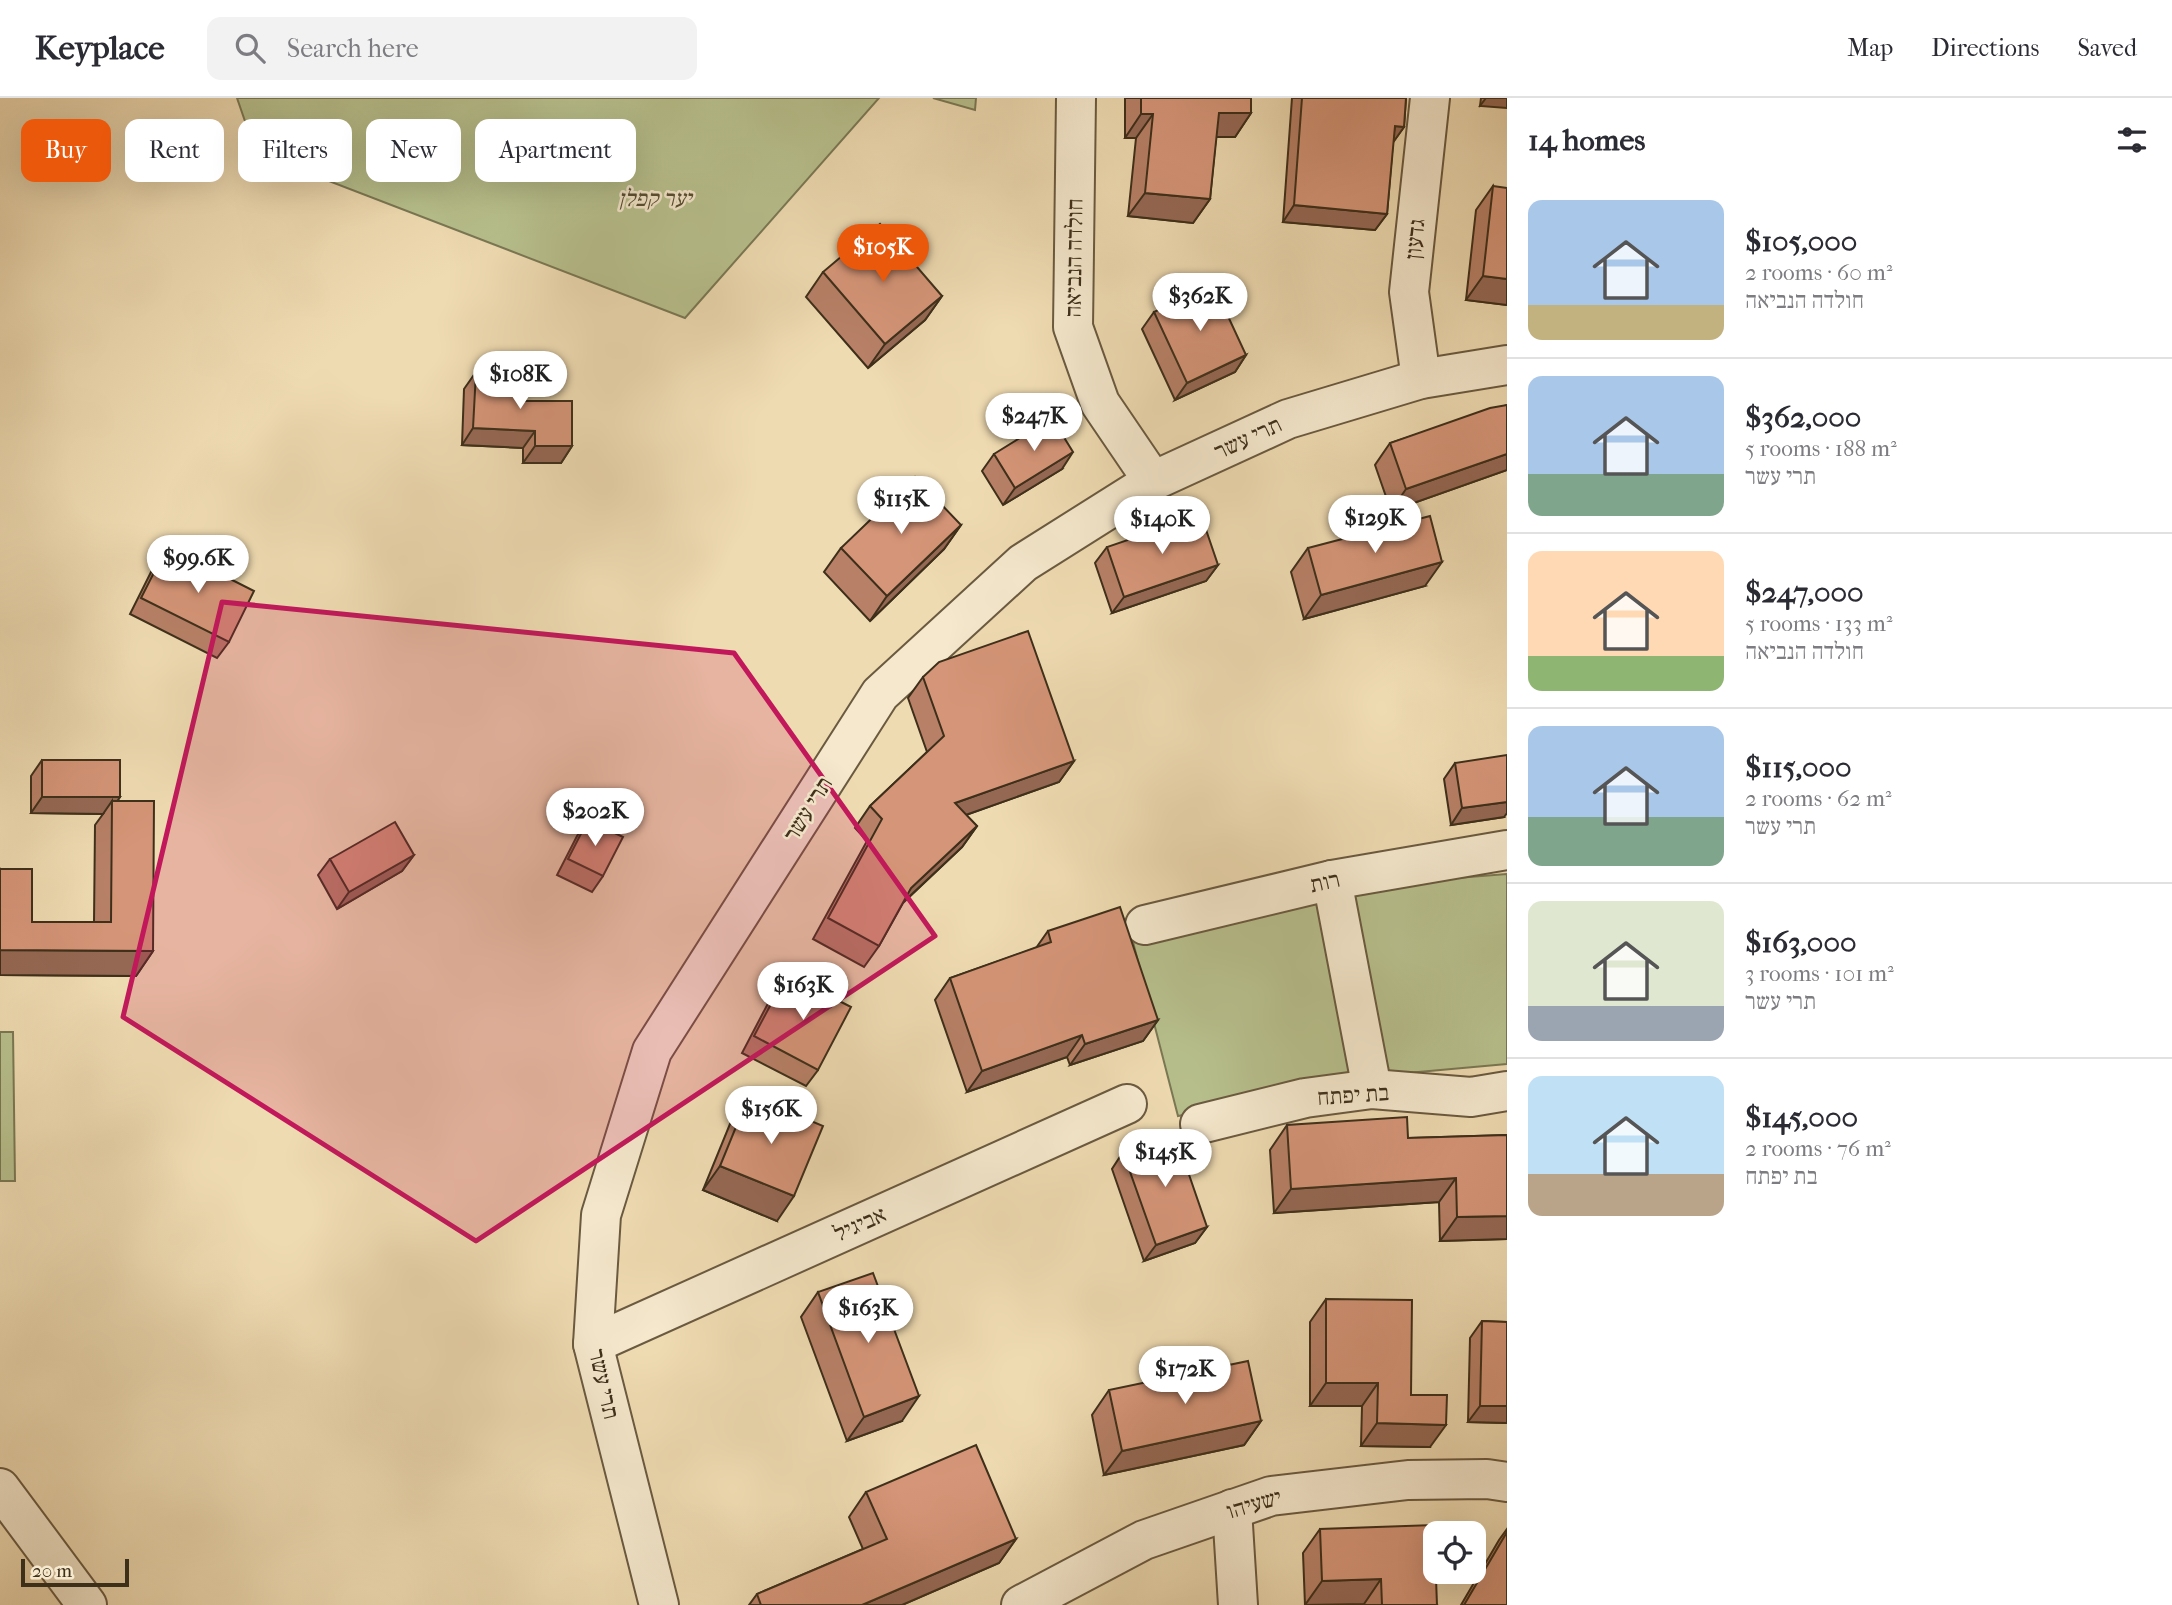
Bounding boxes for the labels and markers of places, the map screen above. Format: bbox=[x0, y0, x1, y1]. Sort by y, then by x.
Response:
pin: $105K bbox=[834, 225, 932, 284]
pin: $362K bbox=[1151, 274, 1249, 333]
pin: $108K bbox=[471, 352, 569, 411]
pin: $247K bbox=[985, 394, 1083, 453]
pin: $115K bbox=[852, 476, 950, 536]
pin: $140K bbox=[1113, 496, 1211, 556]
pin: $129K bbox=[1326, 496, 1424, 555]
pin: $99.6K bbox=[141, 536, 255, 595]
pin: $202K bbox=[546, 788, 644, 848]
pin: $163K bbox=[754, 962, 852, 1022]
pin: $156K bbox=[722, 1086, 820, 1146]
pin: $145K bbox=[1116, 1130, 1214, 1189]
pin: $163K bbox=[819, 1286, 917, 1345]
pin: $172K bbox=[1136, 1346, 1234, 1406]

